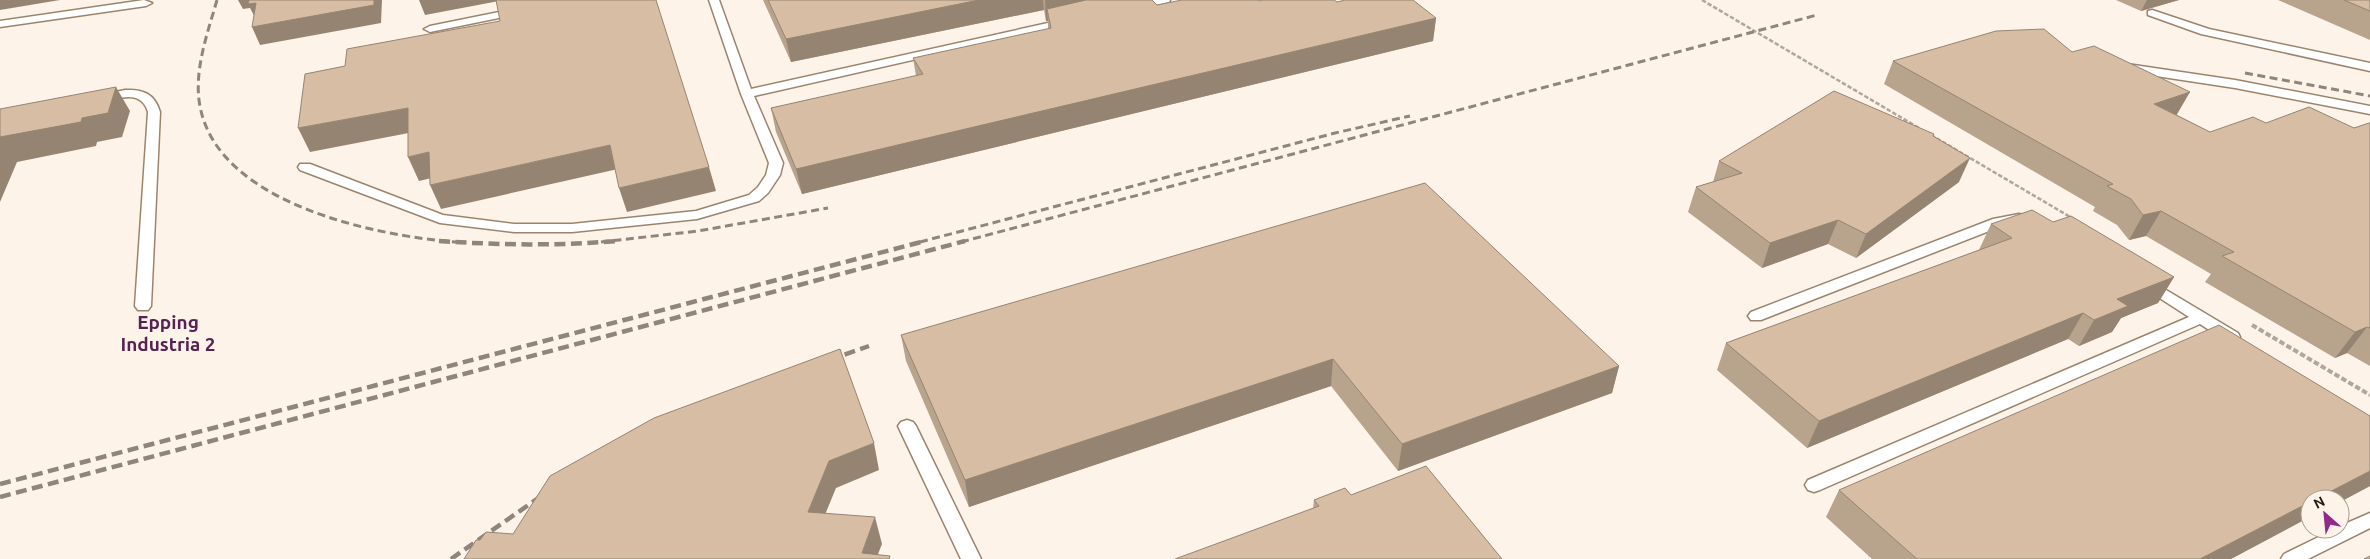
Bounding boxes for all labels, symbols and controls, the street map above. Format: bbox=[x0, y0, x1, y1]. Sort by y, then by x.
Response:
district label: Epping Industria 2 bbox=[120, 311, 216, 355]
north arrow bbox=[2300, 489, 2350, 539]
text: N bbox=[2311, 493, 2327, 512]

